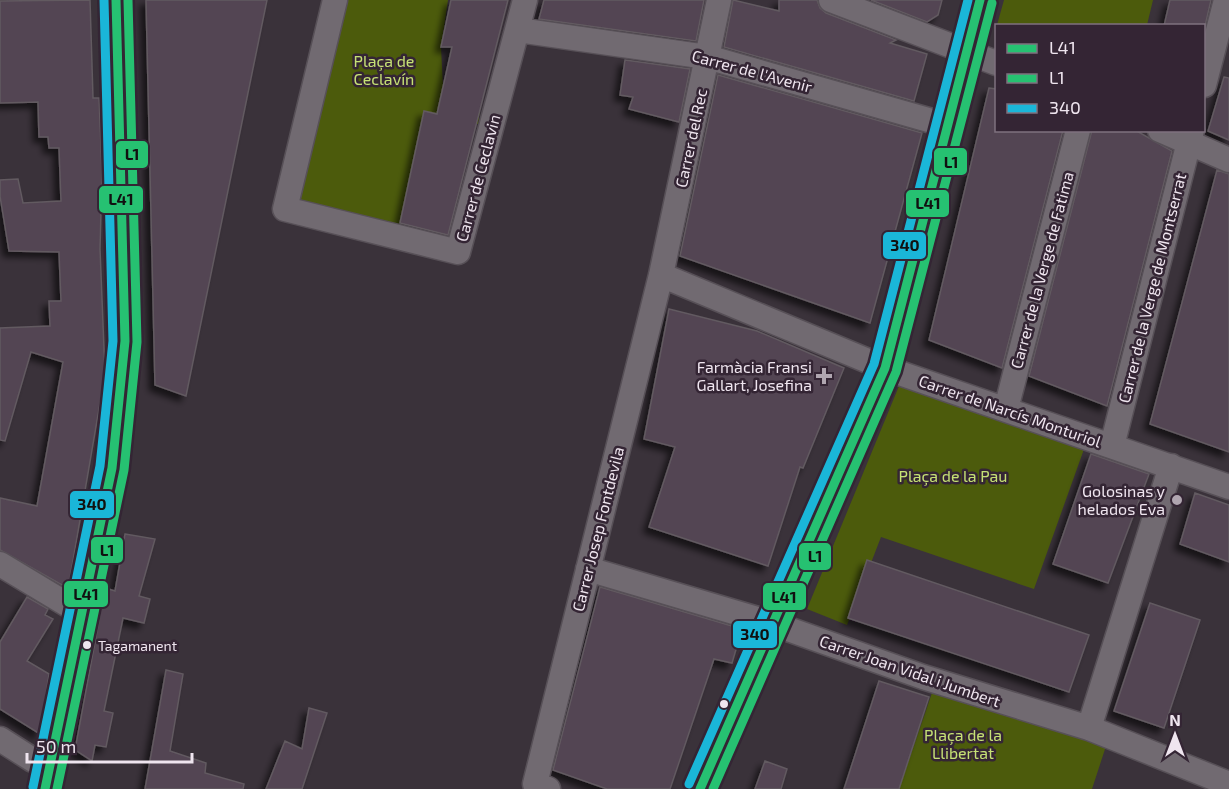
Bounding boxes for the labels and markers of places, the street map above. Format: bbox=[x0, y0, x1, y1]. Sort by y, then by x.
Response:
place label: Farmàcia Fransi Gallart, Josefina bbox=[696, 357, 812, 394]
marker: Farmàcia Fransi Gallart, Josefina bbox=[817, 369, 831, 383]
place label: Golosinas y helados Eva bbox=[1077, 481, 1166, 518]
marker: Golosinas y helados Eva bbox=[1170, 493, 1184, 507]
place label: Tagamanent bbox=[98, 637, 177, 654]
marker: Tagamanent bbox=[81, 639, 93, 651]
unlabelled marker bbox=[718, 698, 730, 710]

